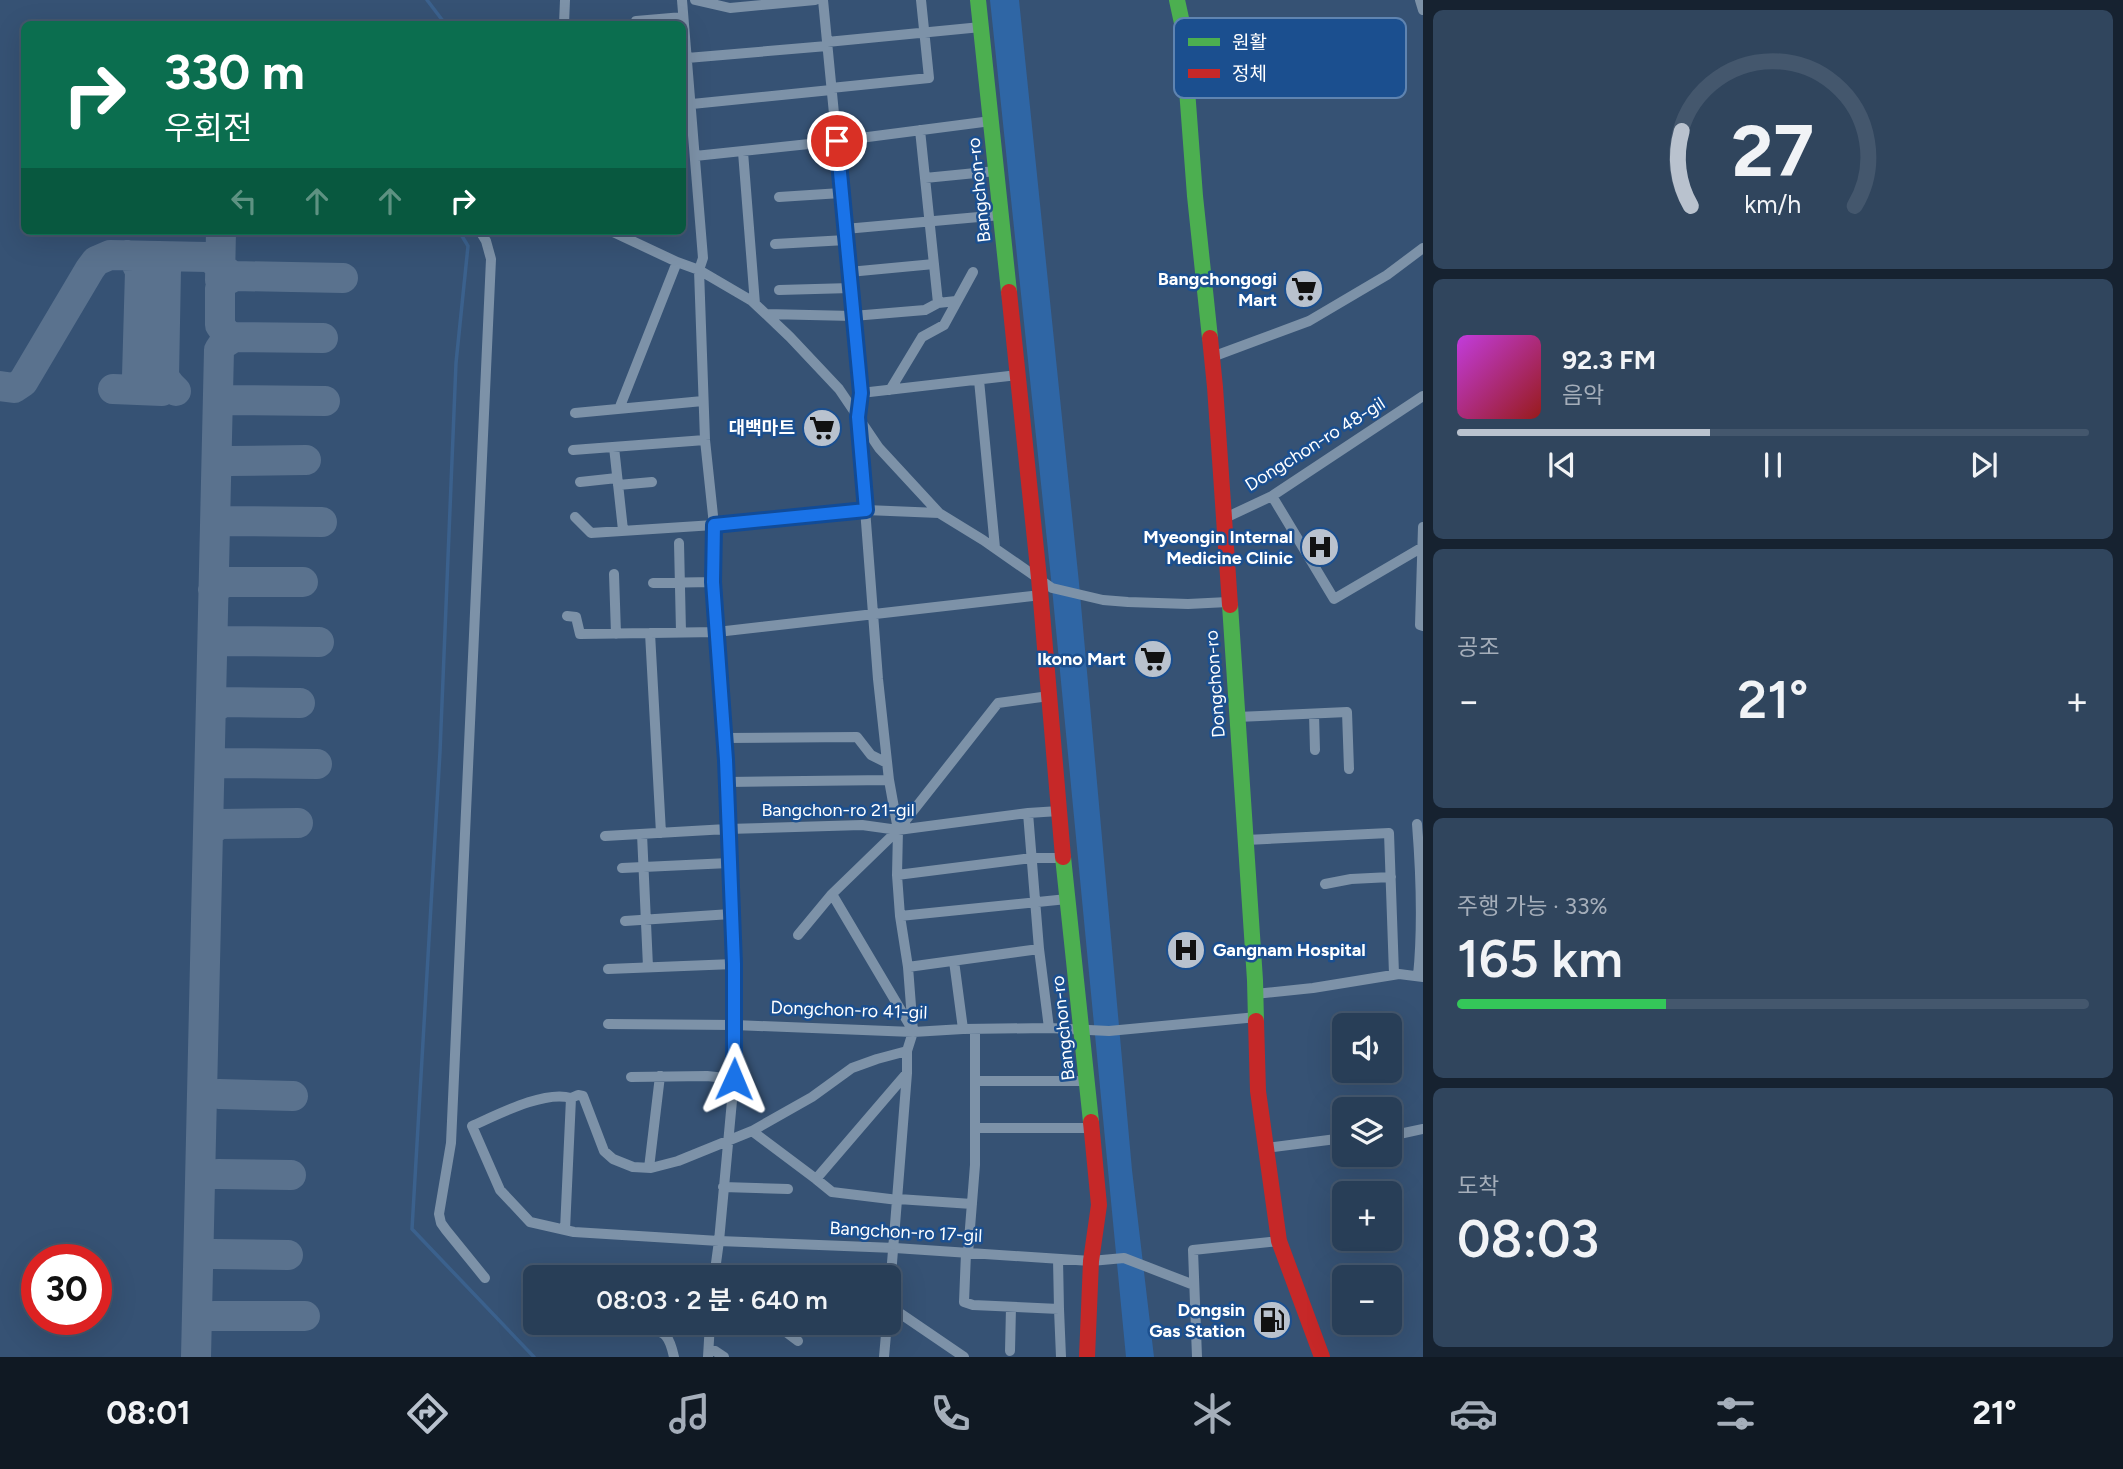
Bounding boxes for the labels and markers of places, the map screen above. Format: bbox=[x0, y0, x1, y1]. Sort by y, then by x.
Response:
pin bbox=[807, 111, 867, 171]
place label: Bangchongogi Mart bbox=[1158, 268, 1277, 311]
supermarket icon: Bangchongogi Mart bbox=[1283, 268, 1325, 310]
supermarket icon: 대백마트 bbox=[801, 407, 843, 449]
place label: 대백마트 bbox=[729, 417, 795, 439]
place label: Myeongin Internal Medicine Clinic bbox=[1143, 526, 1293, 569]
hospital icon: Myeongin Internal Medicine Clinic bbox=[1299, 526, 1341, 568]
supermarket icon: Ikono Mart bbox=[1132, 638, 1174, 680]
place label: Ikono Mart bbox=[1037, 648, 1126, 670]
hospital icon: Gangnam Hospital bbox=[1165, 929, 1207, 971]
place label: Gangnam Hospital bbox=[1213, 939, 1366, 961]
place label: Dongsin Gas Station bbox=[1149, 1299, 1245, 1342]
fuel station icon: Dongsin Gas Station bbox=[1251, 1299, 1293, 1341]

